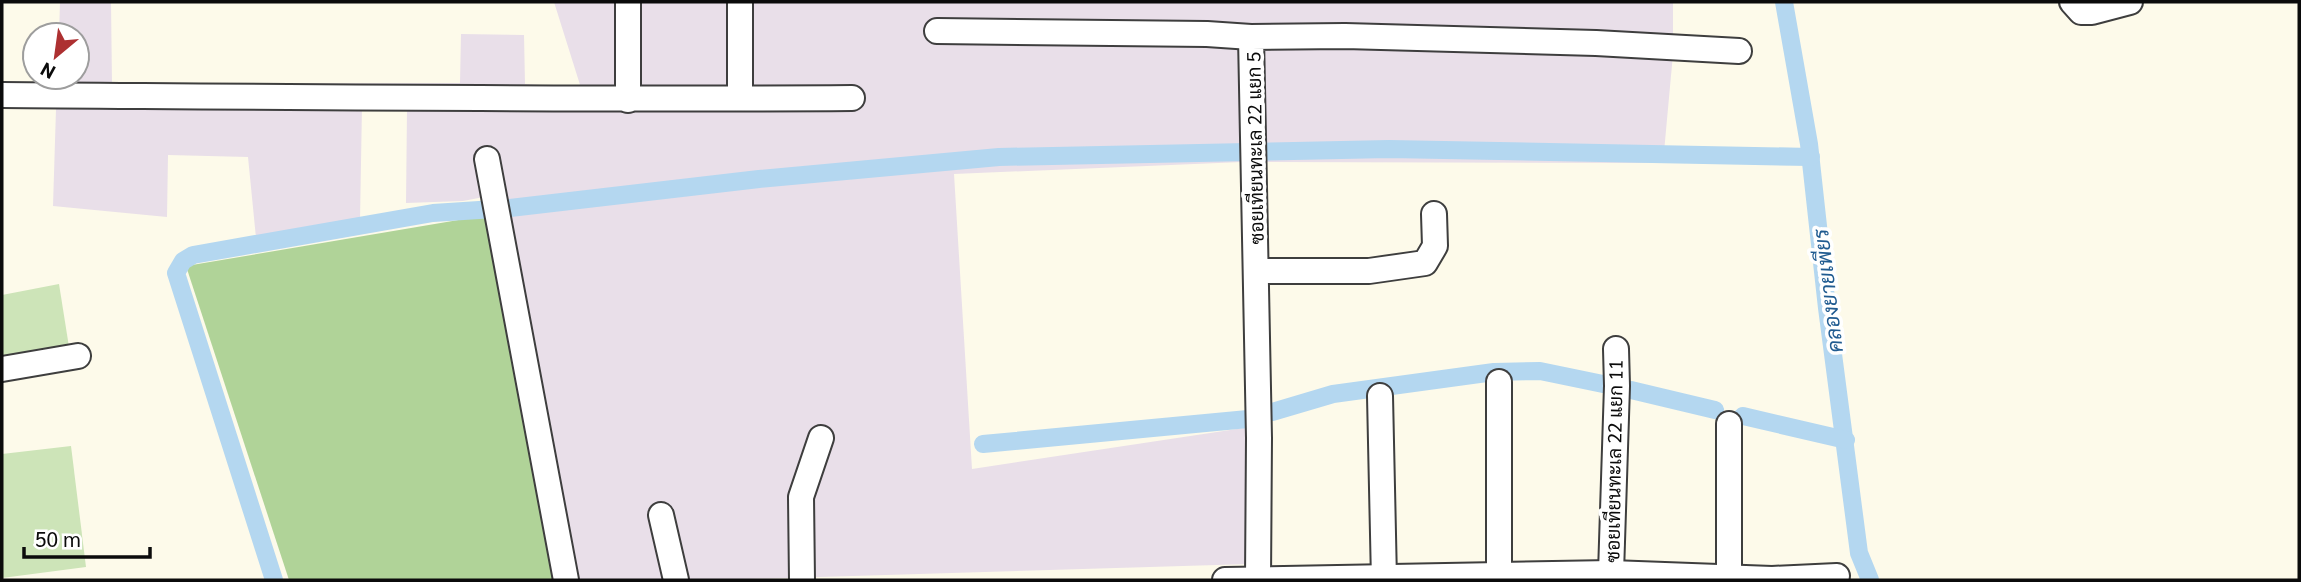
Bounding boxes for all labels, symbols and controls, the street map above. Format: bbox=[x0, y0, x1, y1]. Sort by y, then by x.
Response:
north arrow bbox=[21, 21, 91, 91]
street label: ซอยเทียนทะเล 22 แยก 5 bbox=[1240, 51, 1268, 245]
text: N bbox=[36, 58, 59, 85]
water label: คลองยายเพียร bbox=[1806, 227, 1848, 355]
street label: ซอยเทียนทะเล 22 แยก 11 bbox=[1599, 359, 1627, 563]
scale bar bbox=[24, 516, 150, 560]
text: 50 m bbox=[35, 525, 81, 552]

